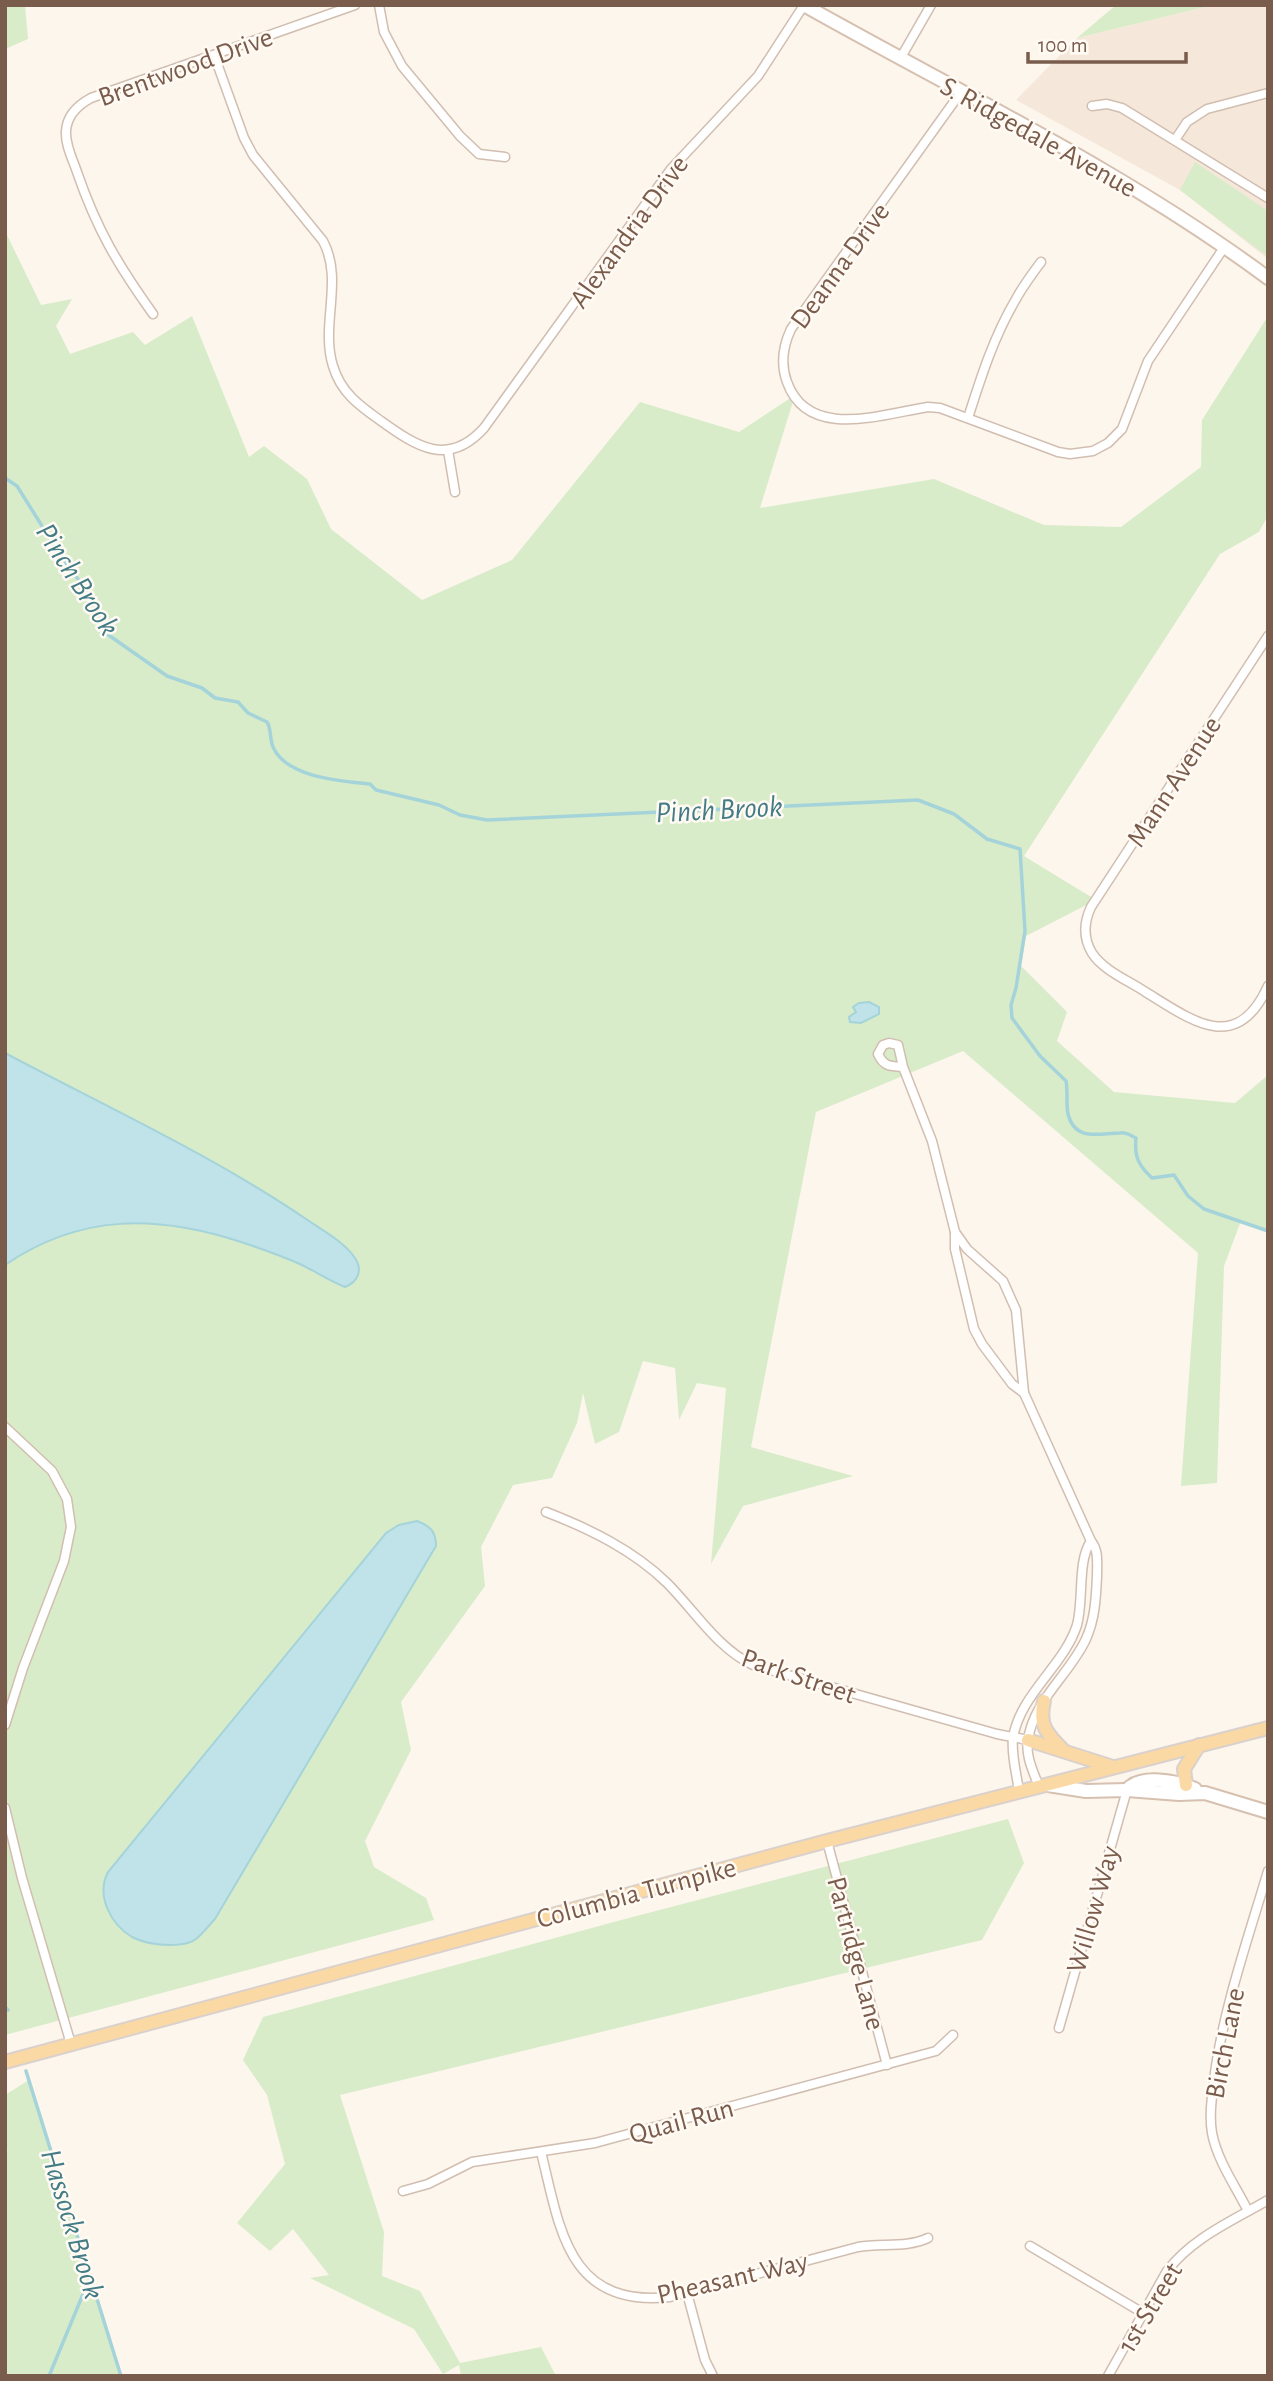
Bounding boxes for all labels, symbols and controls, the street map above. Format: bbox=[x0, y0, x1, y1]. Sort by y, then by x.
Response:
scale bar bbox=[1028, 21, 1186, 65]
street label: Brentwood Drive bbox=[95, 23, 277, 112]
text: 100 m bbox=[1038, 35, 1088, 56]
street label: S. Ridgedale Avenue bbox=[935, 72, 1141, 203]
street label: Alexandria Drive bbox=[565, 151, 694, 314]
street label: Deanna Drive bbox=[786, 198, 895, 334]
water label: Pinch Brook bbox=[30, 518, 124, 641]
street label: Mann Avenue bbox=[1122, 712, 1227, 852]
water label: Pinch Brook bbox=[655, 792, 784, 828]
street label: Park Street bbox=[738, 1644, 859, 1709]
street label: Willow Way bbox=[1062, 1843, 1125, 1976]
street label: Columbia Turnpike bbox=[534, 1854, 739, 1934]
street label: Partridge Lane bbox=[821, 1874, 889, 2033]
street label: Birch Lane bbox=[1201, 1986, 1250, 2101]
street label: Quail Run bbox=[626, 2095, 737, 2149]
water label: Hassock Brook bbox=[35, 2146, 109, 2303]
street label: Pheasant Way bbox=[654, 2248, 811, 2310]
street label: 1st Street bbox=[1113, 2258, 1188, 2358]

